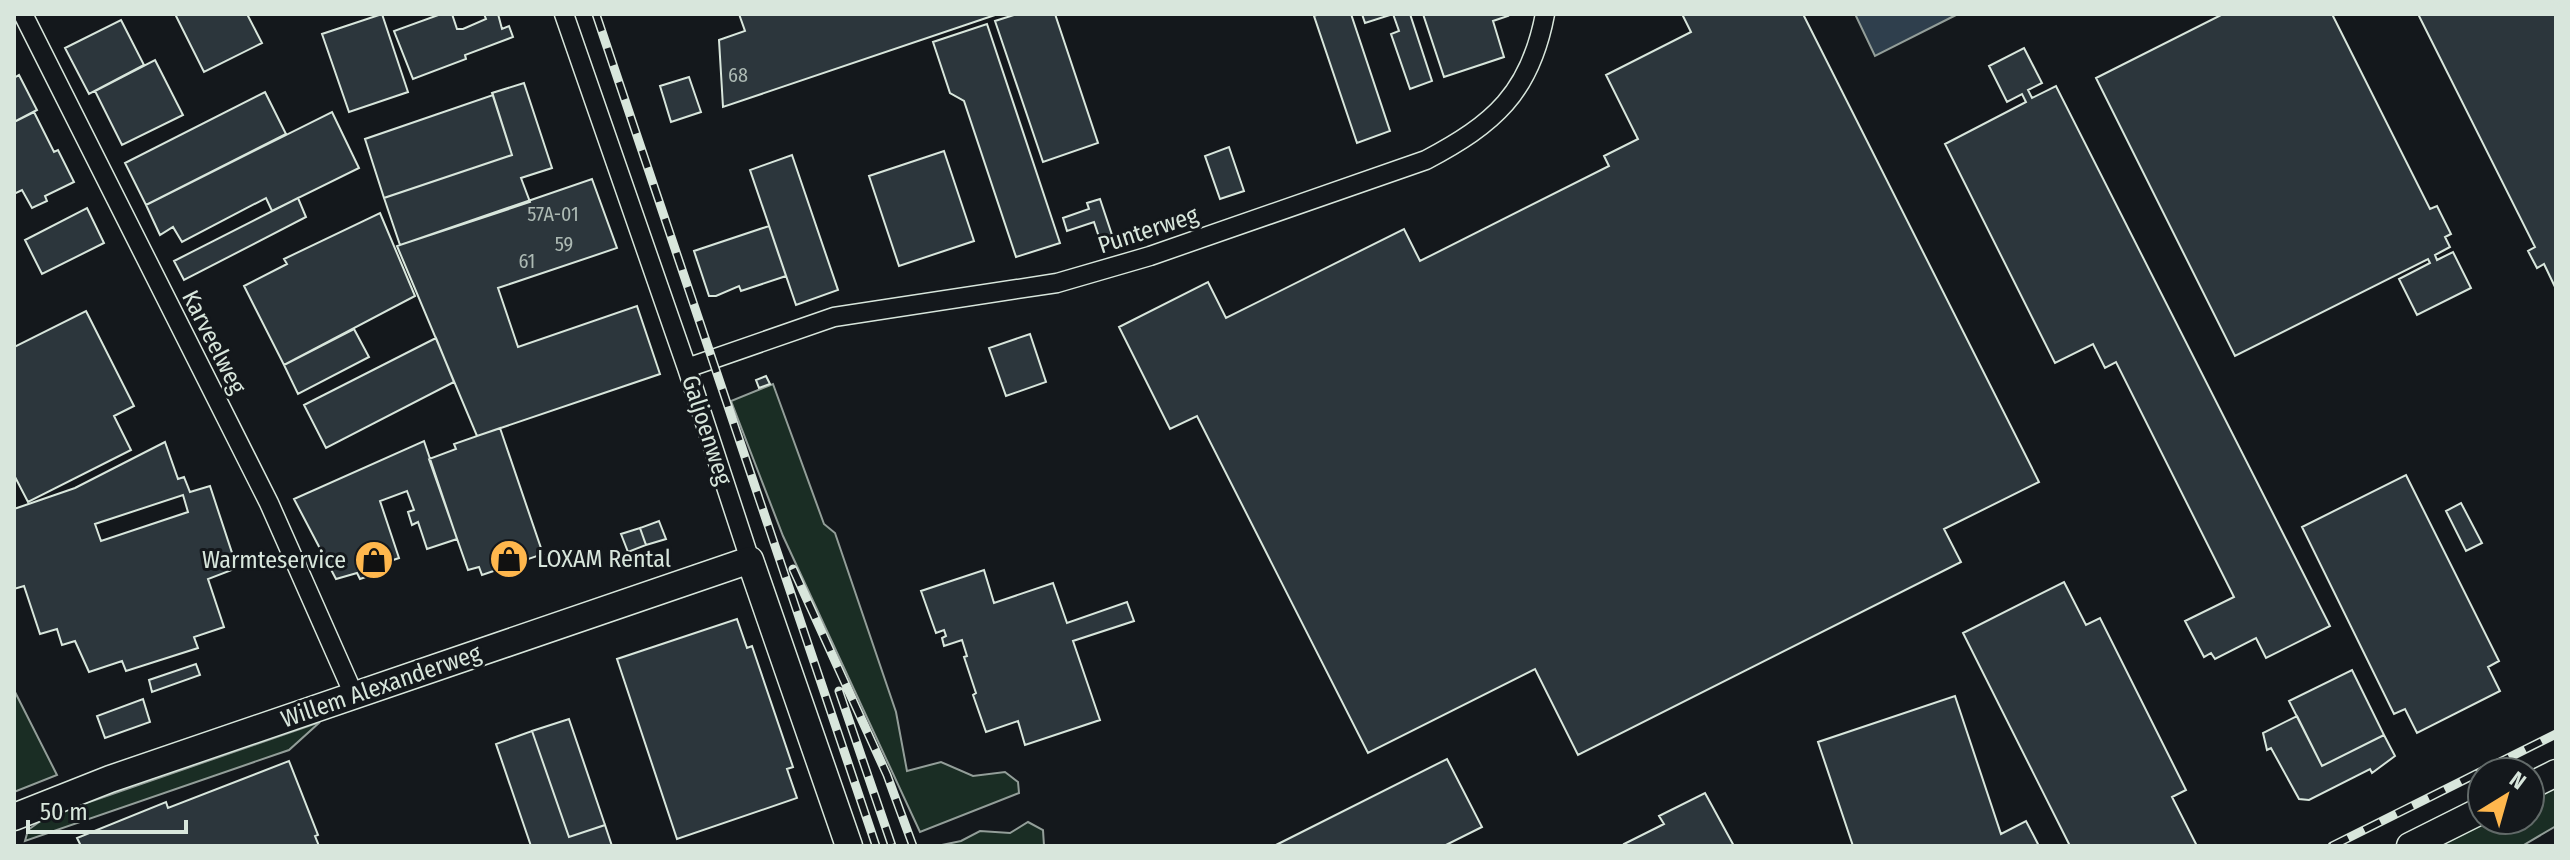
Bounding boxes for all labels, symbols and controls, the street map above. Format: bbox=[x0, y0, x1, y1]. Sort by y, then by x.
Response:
house number: 68 bbox=[728, 63, 748, 87]
street label: Punterweg bbox=[1094, 200, 1202, 259]
house number: 57A-01 bbox=[527, 202, 579, 226]
house number: 59 bbox=[555, 232, 573, 256]
house number: 61 bbox=[519, 249, 535, 273]
street label: Karveelweg bbox=[176, 286, 252, 399]
street label: Galjoenweg bbox=[676, 372, 738, 489]
shop icon: LOXAM Rental bbox=[488, 538, 530, 580]
shop icon: Warmteservice bbox=[353, 539, 395, 581]
place label: LOXAM Rental bbox=[537, 545, 671, 573]
place label: Warmteservice bbox=[202, 546, 346, 574]
street label: Willem Alexanderweg bbox=[277, 638, 485, 733]
north arrow bbox=[2466, 756, 2546, 836]
text: N bbox=[2504, 766, 2531, 795]
scale bar bbox=[28, 784, 186, 834]
text: 50 m bbox=[40, 798, 88, 826]

